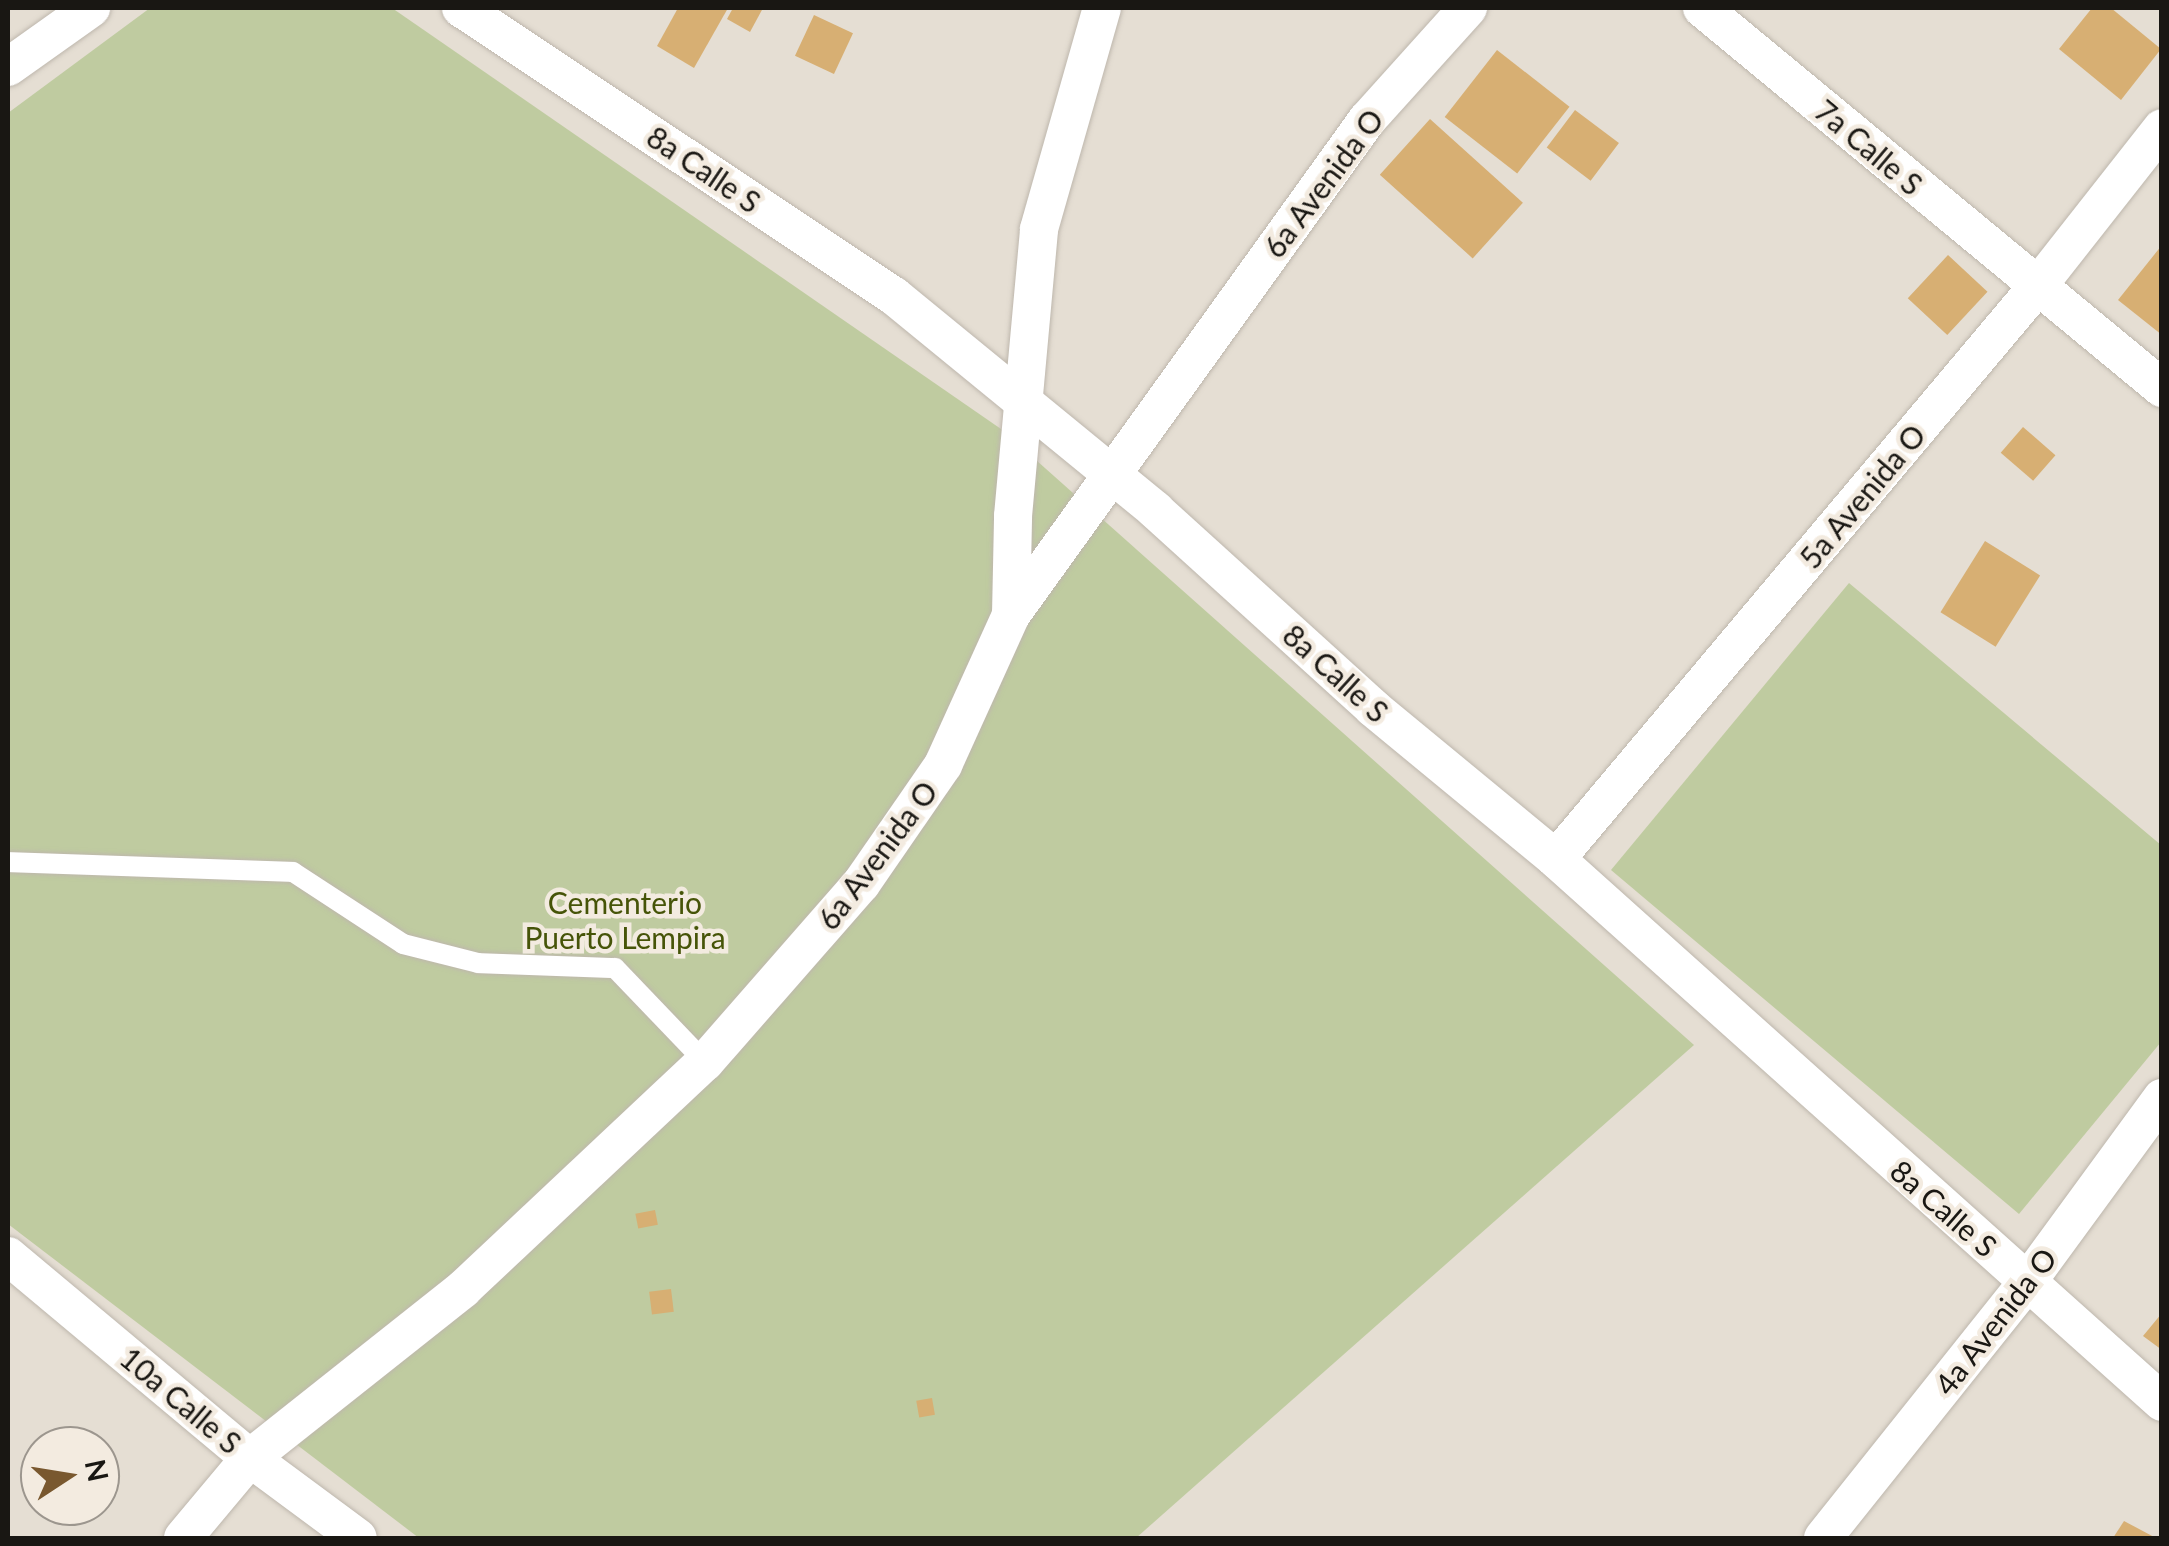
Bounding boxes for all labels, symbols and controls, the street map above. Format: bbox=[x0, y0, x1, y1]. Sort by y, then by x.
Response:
street label: 7a Calle S bbox=[1808, 92, 1930, 202]
street label: 6a Avenida O bbox=[1255, 101, 1391, 265]
street label: 8a Calle S bbox=[641, 118, 767, 220]
street label: 5a Avenida O bbox=[1791, 417, 1933, 575]
street label: 8a Calle S bbox=[1276, 616, 1396, 730]
street label: 6a Avenida O bbox=[809, 773, 945, 937]
park label: Cementerio Puerto Lempira bbox=[524, 884, 726, 954]
street label: 8a Calle S bbox=[1884, 1152, 2004, 1264]
street label: 4a Avenida O bbox=[1926, 1240, 2064, 1402]
street label: 10a Calle S bbox=[113, 1339, 249, 1461]
north arrow bbox=[20, 1426, 120, 1526]
text: N bbox=[79, 1456, 116, 1484]

